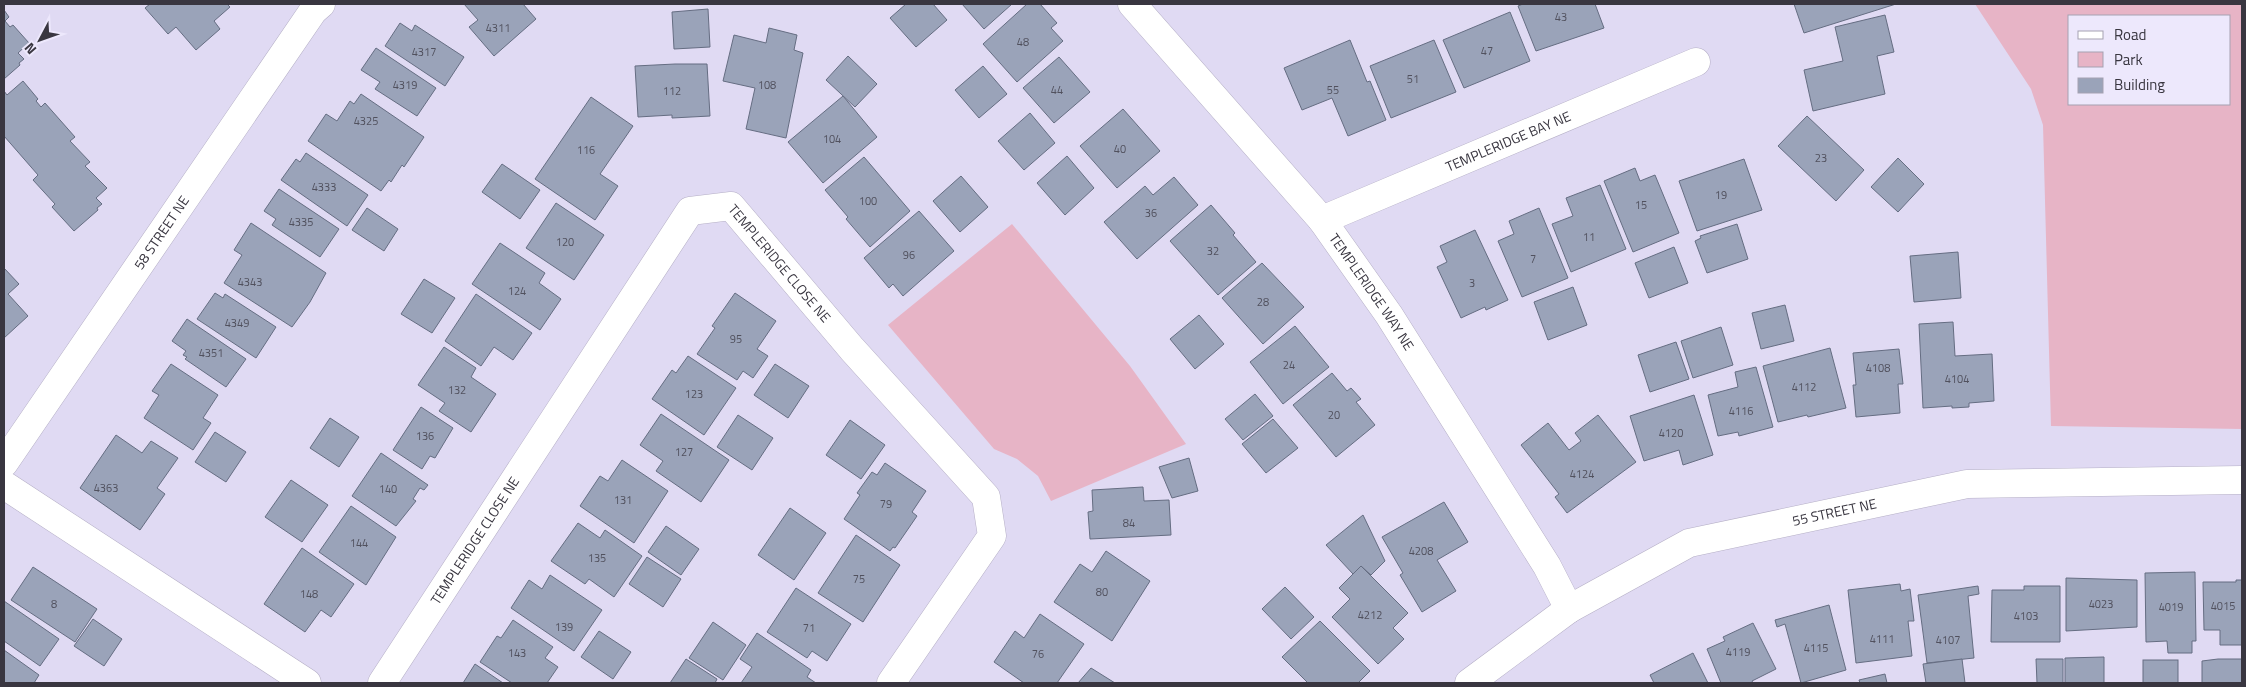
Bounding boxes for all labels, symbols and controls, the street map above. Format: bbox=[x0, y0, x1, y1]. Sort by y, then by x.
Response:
house number: 43 bbox=[1555, 9, 1567, 25]
north arrow bbox=[15, 15, 65, 65]
legend bbox=[2068, 15, 2231, 105]
house number: 4311 bbox=[486, 20, 510, 36]
text: Road bbox=[2114, 23, 2146, 46]
house number: 48 bbox=[1017, 34, 1029, 50]
text: N bbox=[19, 38, 41, 59]
house number: 47 bbox=[1481, 43, 1493, 59]
house number: 4317 bbox=[412, 44, 436, 60]
text: Park bbox=[2114, 48, 2143, 71]
house number: 51 bbox=[1407, 71, 1419, 87]
text: Building bbox=[2114, 73, 2165, 96]
house number: 4319 bbox=[393, 77, 417, 93]
house number: 108 bbox=[758, 77, 776, 93]
house number: 44 bbox=[1051, 82, 1063, 98]
house number: 55 bbox=[1327, 82, 1339, 98]
house number: 112 bbox=[663, 83, 681, 99]
street label: TEMPLERIDGE BAY NE bbox=[1442, 105, 1574, 177]
house number: 4325 bbox=[354, 113, 378, 129]
house number: 104 bbox=[823, 131, 841, 147]
house number: 40 bbox=[1114, 141, 1126, 157]
house number: 116 bbox=[577, 142, 595, 158]
house number: 23 bbox=[1815, 150, 1827, 166]
house number: 4333 bbox=[312, 179, 336, 195]
house number: 19 bbox=[1715, 187, 1727, 203]
street label: 58 STREET NE bbox=[128, 191, 194, 274]
house number: 100 bbox=[859, 193, 877, 209]
house number: 15 bbox=[1635, 197, 1647, 213]
street label: TEMPLERIDGE CLOSE NE bbox=[724, 199, 836, 327]
house number: 36 bbox=[1145, 205, 1157, 221]
house number: 4335 bbox=[289, 214, 313, 230]
street label: TEMPLERIDGE WAY NE bbox=[1324, 229, 1420, 354]
house number: 11 bbox=[1583, 229, 1595, 245]
house number: 120 bbox=[556, 234, 574, 250]
house number: 32 bbox=[1207, 243, 1219, 259]
house number: 96 bbox=[903, 247, 915, 263]
house number: 7 bbox=[1530, 251, 1536, 267]
house number: 4343 bbox=[238, 274, 262, 290]
house number: 3 bbox=[1469, 275, 1475, 291]
house number: 124 bbox=[508, 283, 526, 299]
house number: 28 bbox=[1257, 294, 1269, 310]
house number: 4349 bbox=[225, 315, 249, 331]
house number: 95 bbox=[730, 331, 742, 347]
house number: 4351 bbox=[199, 345, 223, 361]
house number: 24 bbox=[1283, 357, 1295, 373]
house number: 4108 bbox=[1866, 360, 1890, 376]
house number: 4104 bbox=[1945, 371, 1969, 387]
house number: 4112 bbox=[1792, 379, 1816, 395]
house number: 132 bbox=[448, 382, 466, 398]
house number: 123 bbox=[685, 386, 703, 402]
house number: 4116 bbox=[1729, 403, 1753, 419]
house number: 20 bbox=[1328, 407, 1340, 423]
house number: 4120 bbox=[1659, 425, 1683, 441]
house number: 136 bbox=[416, 428, 434, 444]
house number: 127 bbox=[675, 444, 693, 460]
house number: 4124 bbox=[1570, 466, 1594, 482]
street label: TEMPLERIDGE CLOSE NE bbox=[425, 472, 524, 609]
house number: 4363 bbox=[94, 480, 118, 496]
house number: 140 bbox=[379, 481, 397, 497]
house number: 131 bbox=[614, 492, 632, 508]
street label: 55 STREET NE bbox=[1790, 492, 1879, 531]
house number: 79 bbox=[880, 496, 892, 512]
house number: 84 bbox=[1123, 515, 1135, 531]
house number: 144 bbox=[350, 535, 368, 551]
house number: 4208 bbox=[1409, 543, 1433, 559]
house number: 135 bbox=[588, 550, 606, 566]
house number: 75 bbox=[853, 571, 865, 587]
house number: 80 bbox=[1096, 584, 1108, 600]
house number: 148 bbox=[300, 586, 318, 602]
house number: 8 bbox=[51, 596, 57, 612]
house number: 4023 bbox=[2089, 596, 2113, 612]
house number: 4015 bbox=[2211, 598, 2235, 614]
house number: 4019 bbox=[2159, 599, 2183, 615]
house number: 4212 bbox=[1358, 607, 1382, 623]
house number: 4103 bbox=[2014, 608, 2038, 624]
house number: 139 bbox=[555, 619, 573, 635]
house number: 71 bbox=[803, 620, 815, 636]
house number: 4111 bbox=[1870, 631, 1894, 647]
house number: 4107 bbox=[1936, 632, 1960, 648]
house number: 4115 bbox=[1804, 640, 1828, 656]
house number: 4119 bbox=[1726, 644, 1750, 660]
house number: 143 bbox=[508, 645, 526, 661]
house number: 76 bbox=[1032, 646, 1044, 662]

